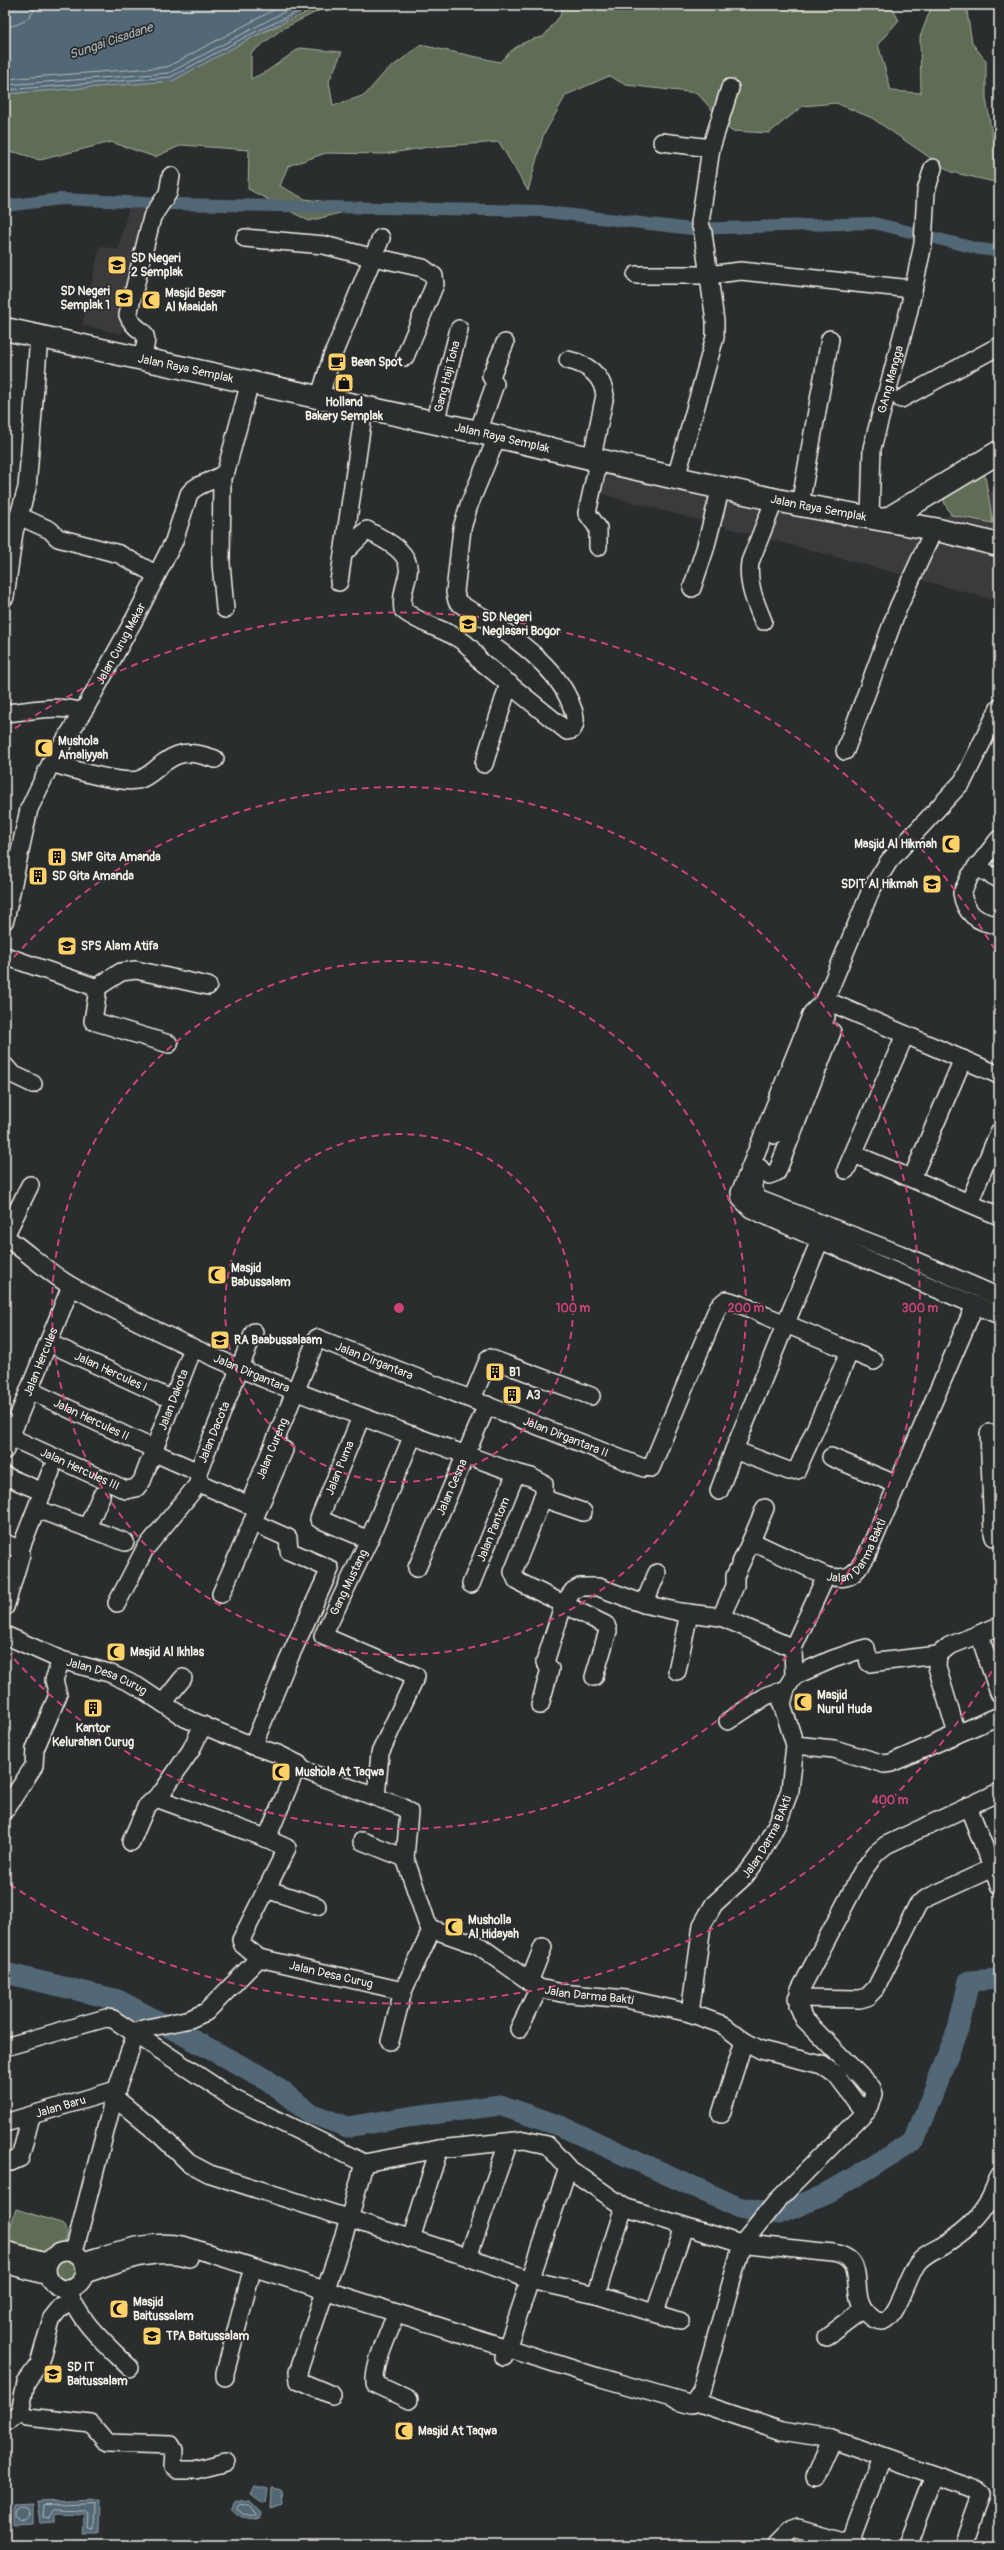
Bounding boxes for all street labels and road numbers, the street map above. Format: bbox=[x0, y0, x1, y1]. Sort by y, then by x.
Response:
street label: Gang Haji Toha bbox=[431, 339, 463, 414]
street label: GAng Mangga bbox=[874, 344, 907, 415]
street label: Jalan Raya Semplak bbox=[137, 351, 235, 386]
street label: Jalan Raya Semplak bbox=[453, 420, 551, 456]
street label: Jalan Raya Semplak bbox=[769, 491, 868, 524]
street label: Jalan Curug Mekar bbox=[92, 600, 149, 687]
street label: Jalan Hercules bbox=[20, 1325, 61, 1398]
street label: Jalan DIrgantara bbox=[333, 1339, 416, 1383]
street label: Jalan Hercules I bbox=[72, 1348, 150, 1395]
street label: Jalan Dirgantara bbox=[211, 1351, 292, 1396]
street label: Jalan Dakota bbox=[155, 1367, 192, 1432]
street label: Jalan Hercules II bbox=[51, 1395, 132, 1444]
street label: Jalan Dacota bbox=[195, 1399, 233, 1465]
street label: Jalan Dirgantara II bbox=[521, 1413, 611, 1461]
street label: Jalan Cureng bbox=[253, 1416, 291, 1481]
street label: Jalan Puma bbox=[322, 1438, 358, 1497]
street label: Jalan Hercules III bbox=[38, 1444, 122, 1494]
street label: Jalan Cesna bbox=[433, 1456, 471, 1518]
street label: Jalan Pantom bbox=[473, 1494, 513, 1564]
street label: Jalan Darma Bakti bbox=[825, 1517, 889, 1585]
street label: Gang Mustang bbox=[327, 1547, 371, 1618]
street label: Jalan Desa Curug bbox=[65, 1654, 150, 1698]
street label: Jalan Darma BAkti bbox=[739, 1793, 795, 1881]
street label: Jalan Desa Curug bbox=[288, 1958, 375, 1991]
street label: Jalan Darma Bakti bbox=[543, 1982, 635, 2008]
street label: Jalan Baru bbox=[34, 2092, 87, 2121]

